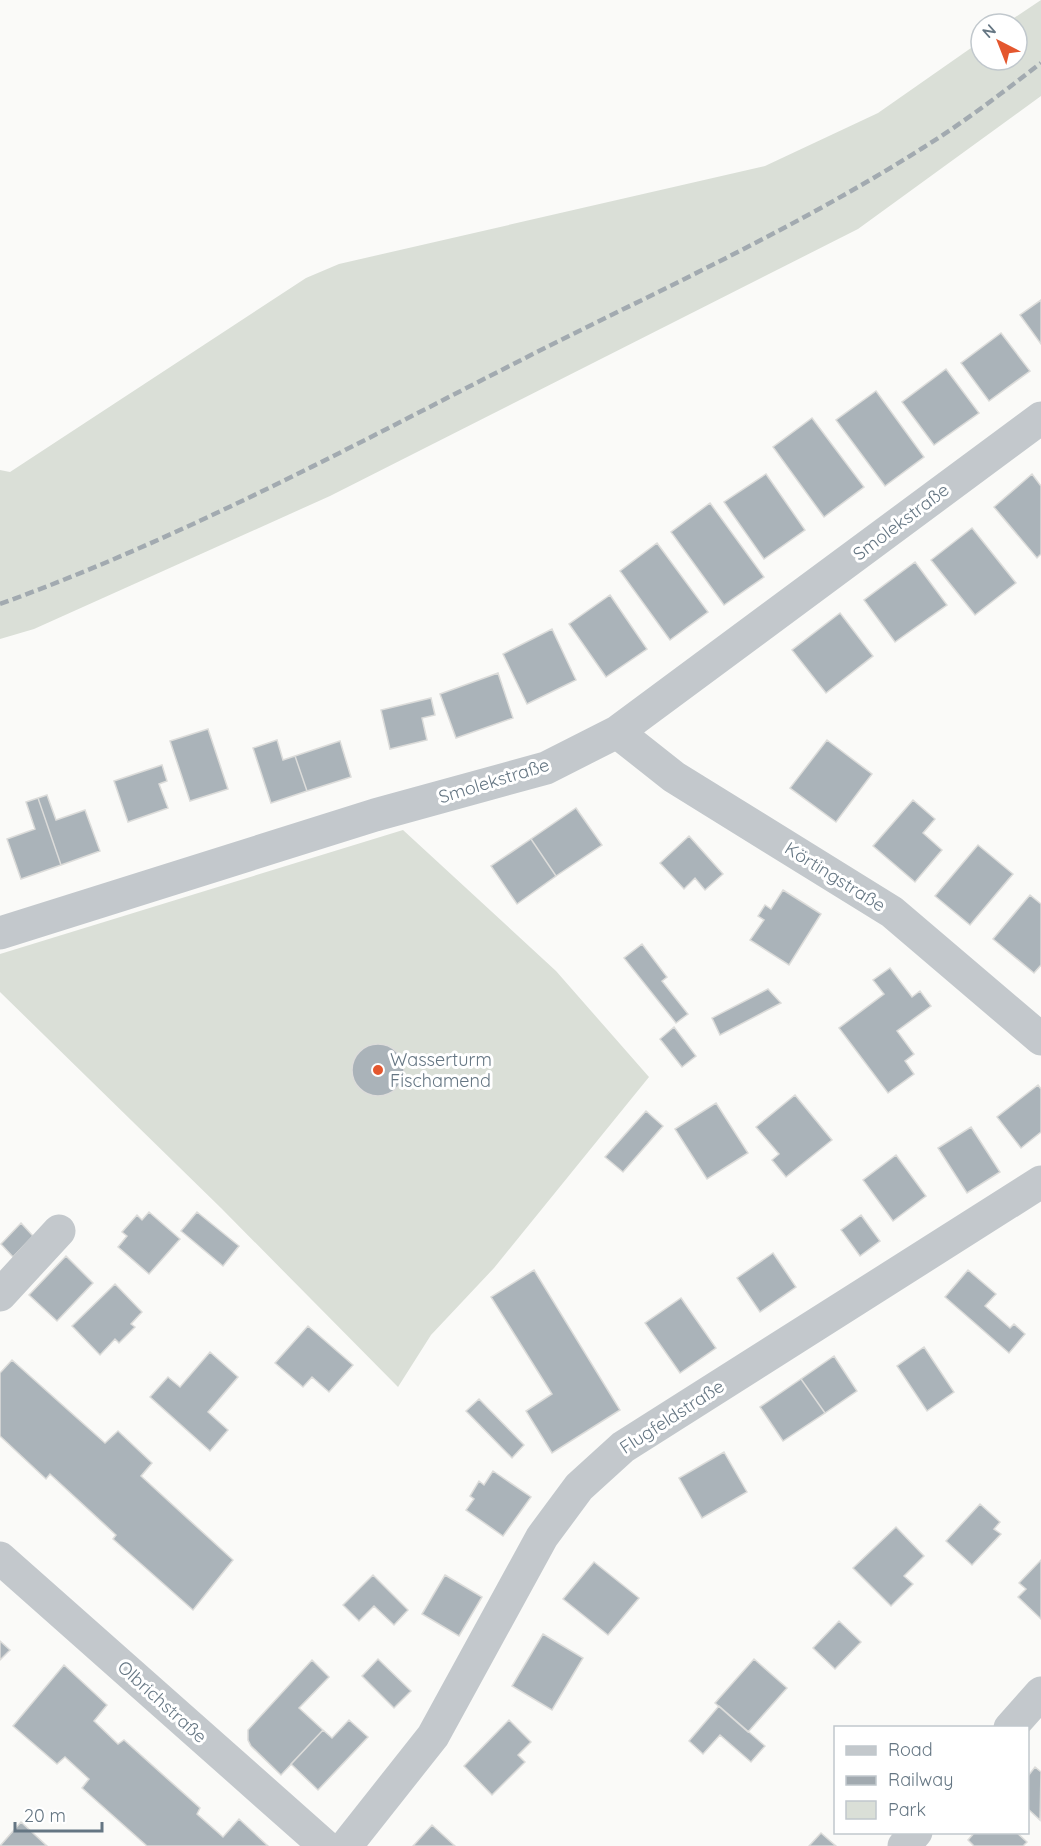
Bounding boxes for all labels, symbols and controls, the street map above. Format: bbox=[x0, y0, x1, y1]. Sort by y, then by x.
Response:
north arrow bbox=[969, 12, 1029, 72]
text: N bbox=[978, 19, 1000, 42]
street label: Smolekstraße bbox=[848, 478, 953, 565]
street label: Smolekstraße bbox=[436, 753, 552, 808]
street label: Körtingstraße bbox=[781, 836, 890, 917]
place label: Wasserturm Fischamend bbox=[390, 1048, 492, 1092]
marker: Wasserturm Fischamend bbox=[371, 1063, 385, 1077]
street label: Flugfeldstraße bbox=[615, 1374, 728, 1459]
street label: Olbrichstraße bbox=[113, 1655, 212, 1748]
legend bbox=[834, 1726, 1029, 1834]
text: Road bbox=[888, 1738, 933, 1761]
text: Railway bbox=[888, 1768, 954, 1791]
scale bar bbox=[15, 1795, 102, 1833]
text: Park bbox=[888, 1798, 926, 1821]
text: 20 m bbox=[24, 1804, 66, 1827]

